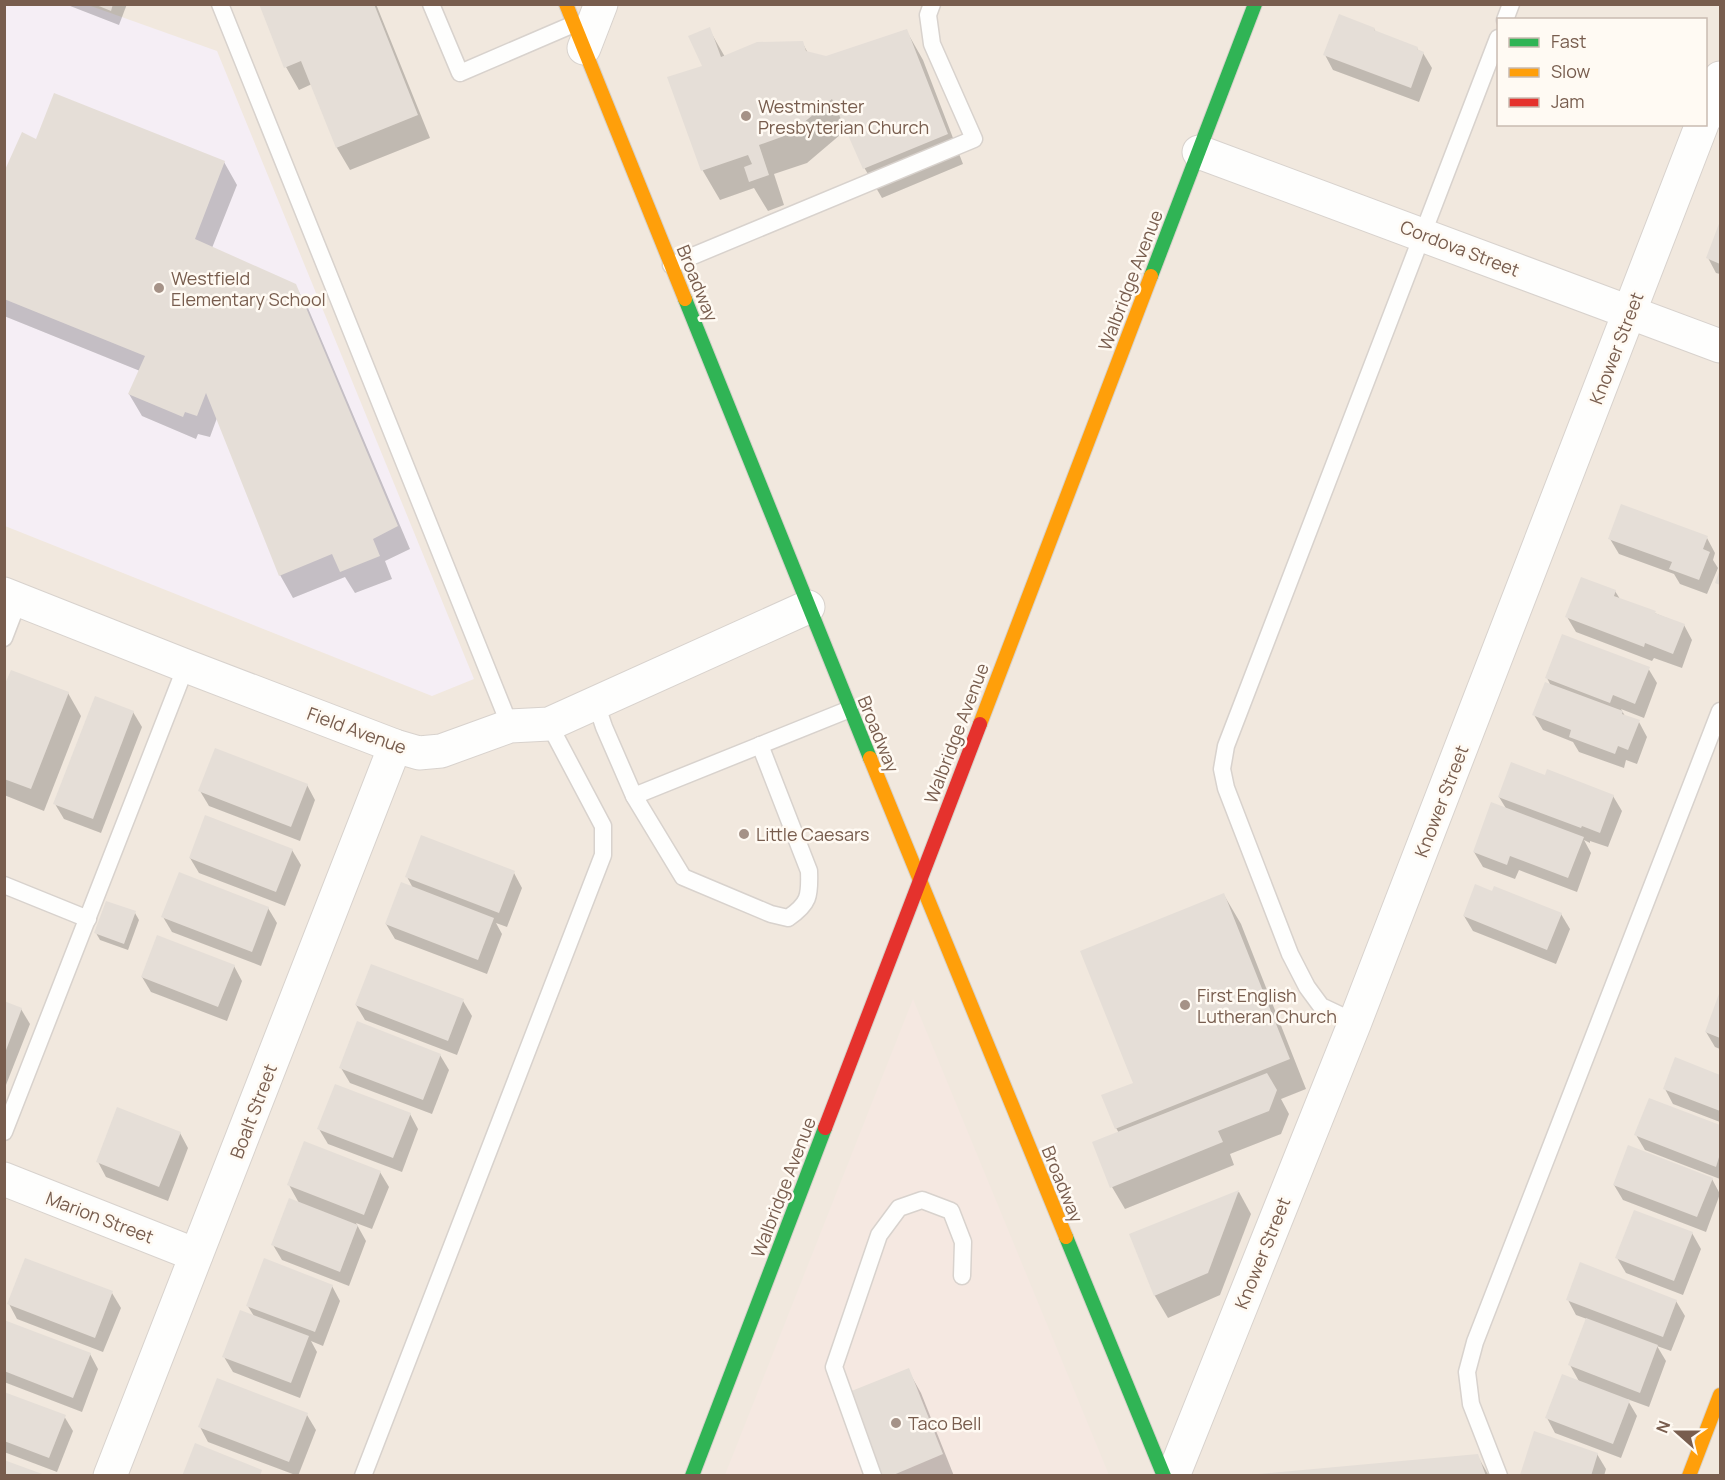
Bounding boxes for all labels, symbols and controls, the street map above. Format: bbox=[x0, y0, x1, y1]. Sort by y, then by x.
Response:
legend bbox=[1497, 18, 1707, 126]
text: Fast bbox=[1551, 29, 1586, 53]
text: Slow bbox=[1551, 59, 1591, 83]
text: Jam bbox=[1551, 89, 1585, 113]
place label: Westminster Presbyterian Church bbox=[758, 94, 929, 139]
marker: Westminster Presbyterian Church bbox=[739, 109, 753, 123]
street label: Walbridge Avenue bbox=[1092, 206, 1168, 354]
street label: Cordova Street bbox=[1397, 214, 1523, 282]
street label: Broadway bbox=[672, 241, 724, 325]
place label: Westfield Elementary School bbox=[171, 266, 326, 311]
marker: Westfield Elementary School bbox=[152, 281, 166, 295]
street label: Knower Street bbox=[1584, 288, 1648, 408]
street label: Walbridge Avenue bbox=[918, 659, 994, 807]
street label: Broadway bbox=[853, 692, 905, 776]
street label: Field Avenue bbox=[304, 701, 410, 759]
street label: Knower Street bbox=[1409, 741, 1473, 861]
place label: Little Caesars bbox=[756, 822, 870, 846]
marker: Little Caesars bbox=[737, 827, 751, 841]
place label: First English Lutheran Church bbox=[1197, 983, 1337, 1028]
marker: First English Lutheran Church bbox=[1178, 998, 1192, 1012]
street label: Boalt Street bbox=[224, 1060, 282, 1162]
street label: Walbridge Avenue bbox=[745, 1113, 821, 1261]
street label: Broadway bbox=[1037, 1142, 1089, 1226]
street label: Marion Street bbox=[43, 1185, 157, 1249]
street label: Knower Street bbox=[1229, 1194, 1295, 1312]
north arrow bbox=[1647, 1402, 1707, 1462]
place label: Taco Bell bbox=[908, 1411, 981, 1435]
marker: Taco Bell bbox=[889, 1416, 903, 1430]
text: N bbox=[1651, 1417, 1675, 1436]

